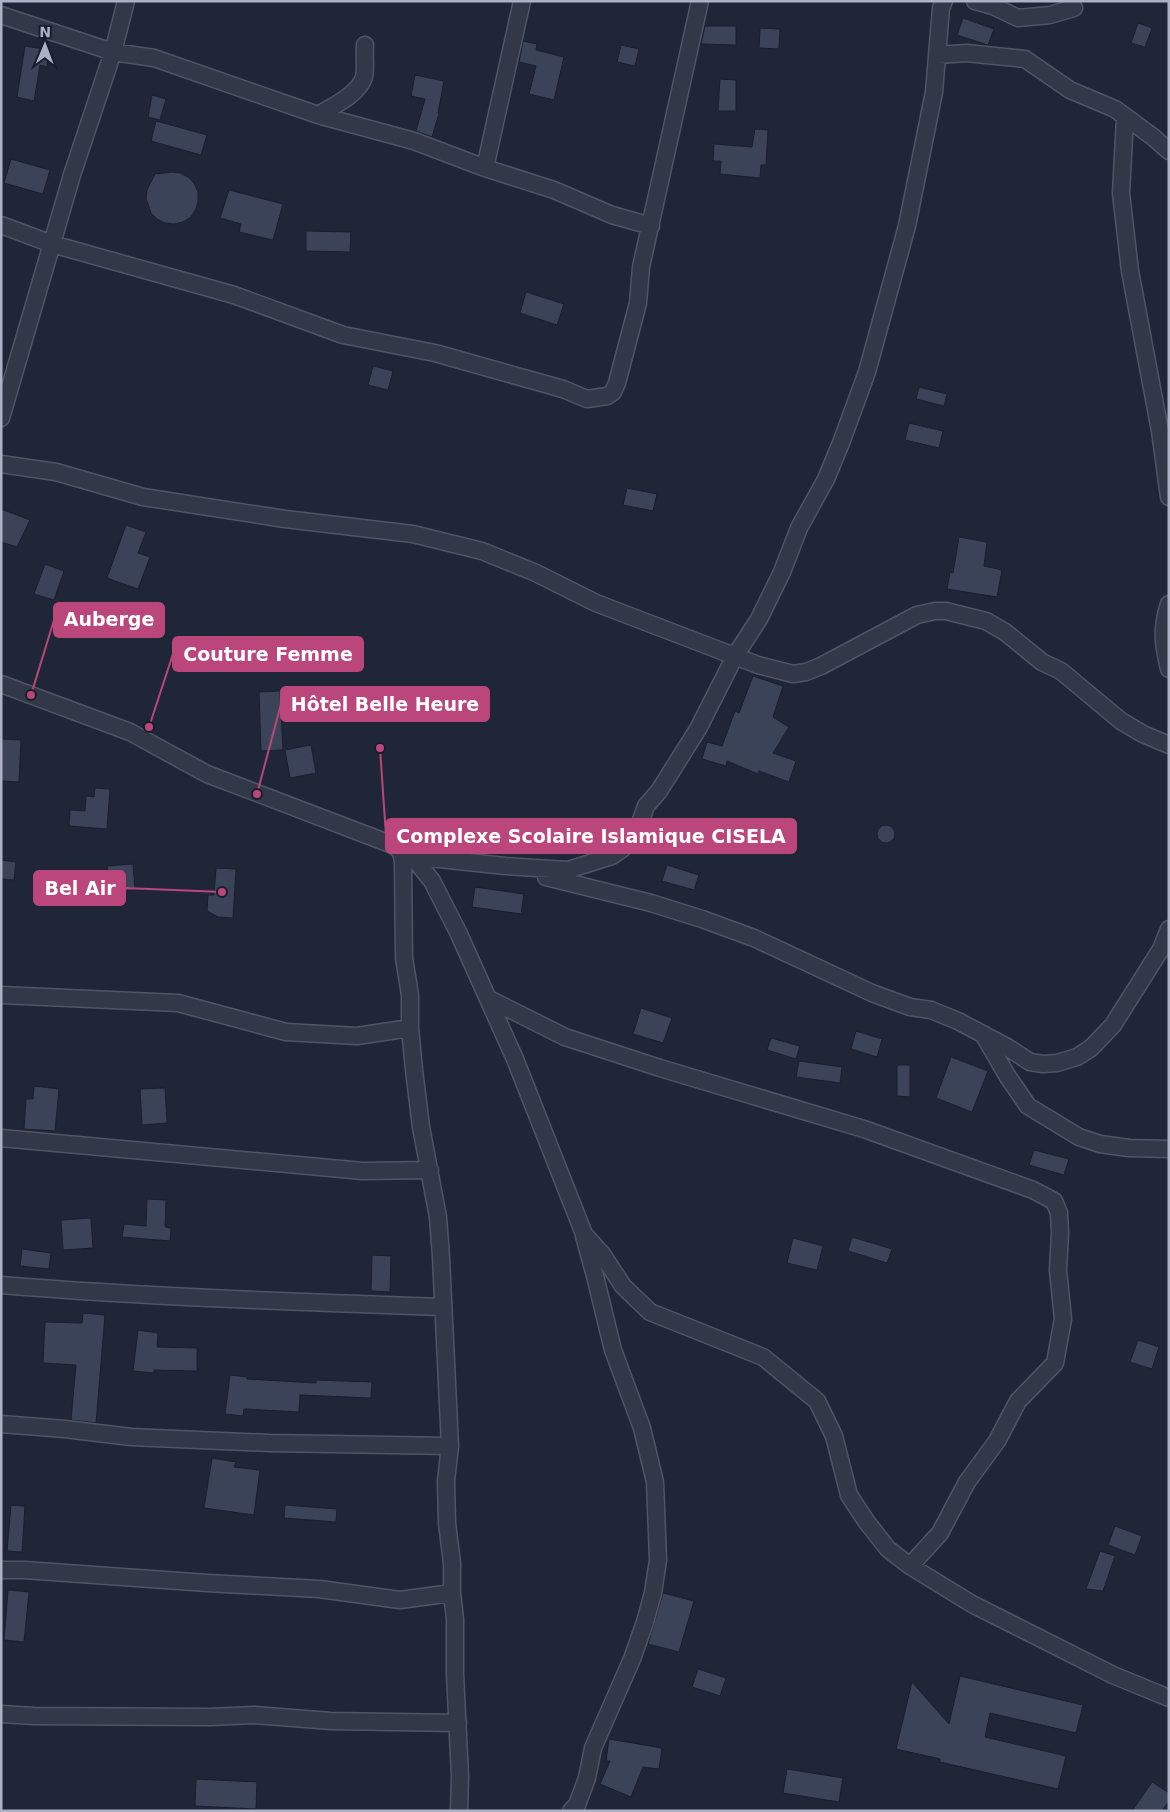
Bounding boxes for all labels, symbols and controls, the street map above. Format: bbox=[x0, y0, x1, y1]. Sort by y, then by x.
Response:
north arrow bbox=[20, 20, 70, 70]
text: N bbox=[39, 24, 51, 40]
callout: Auberge bbox=[54, 603, 164, 637]
text: Auberge bbox=[64, 608, 154, 630]
callout: Couture Femme bbox=[173, 637, 363, 671]
text: Couture Femme bbox=[183, 643, 353, 665]
callout: Hôtel Belle Heure bbox=[281, 687, 489, 721]
text: Hôtel Belle Heure bbox=[291, 693, 479, 715]
callout: Complexe Scolaire Islamique CISELA bbox=[386, 819, 796, 853]
text: Complexe Scolaire Islamique CISELA bbox=[396, 825, 786, 847]
callout: Bel Air bbox=[34, 871, 125, 905]
text: Bel Air bbox=[44, 877, 116, 899]

